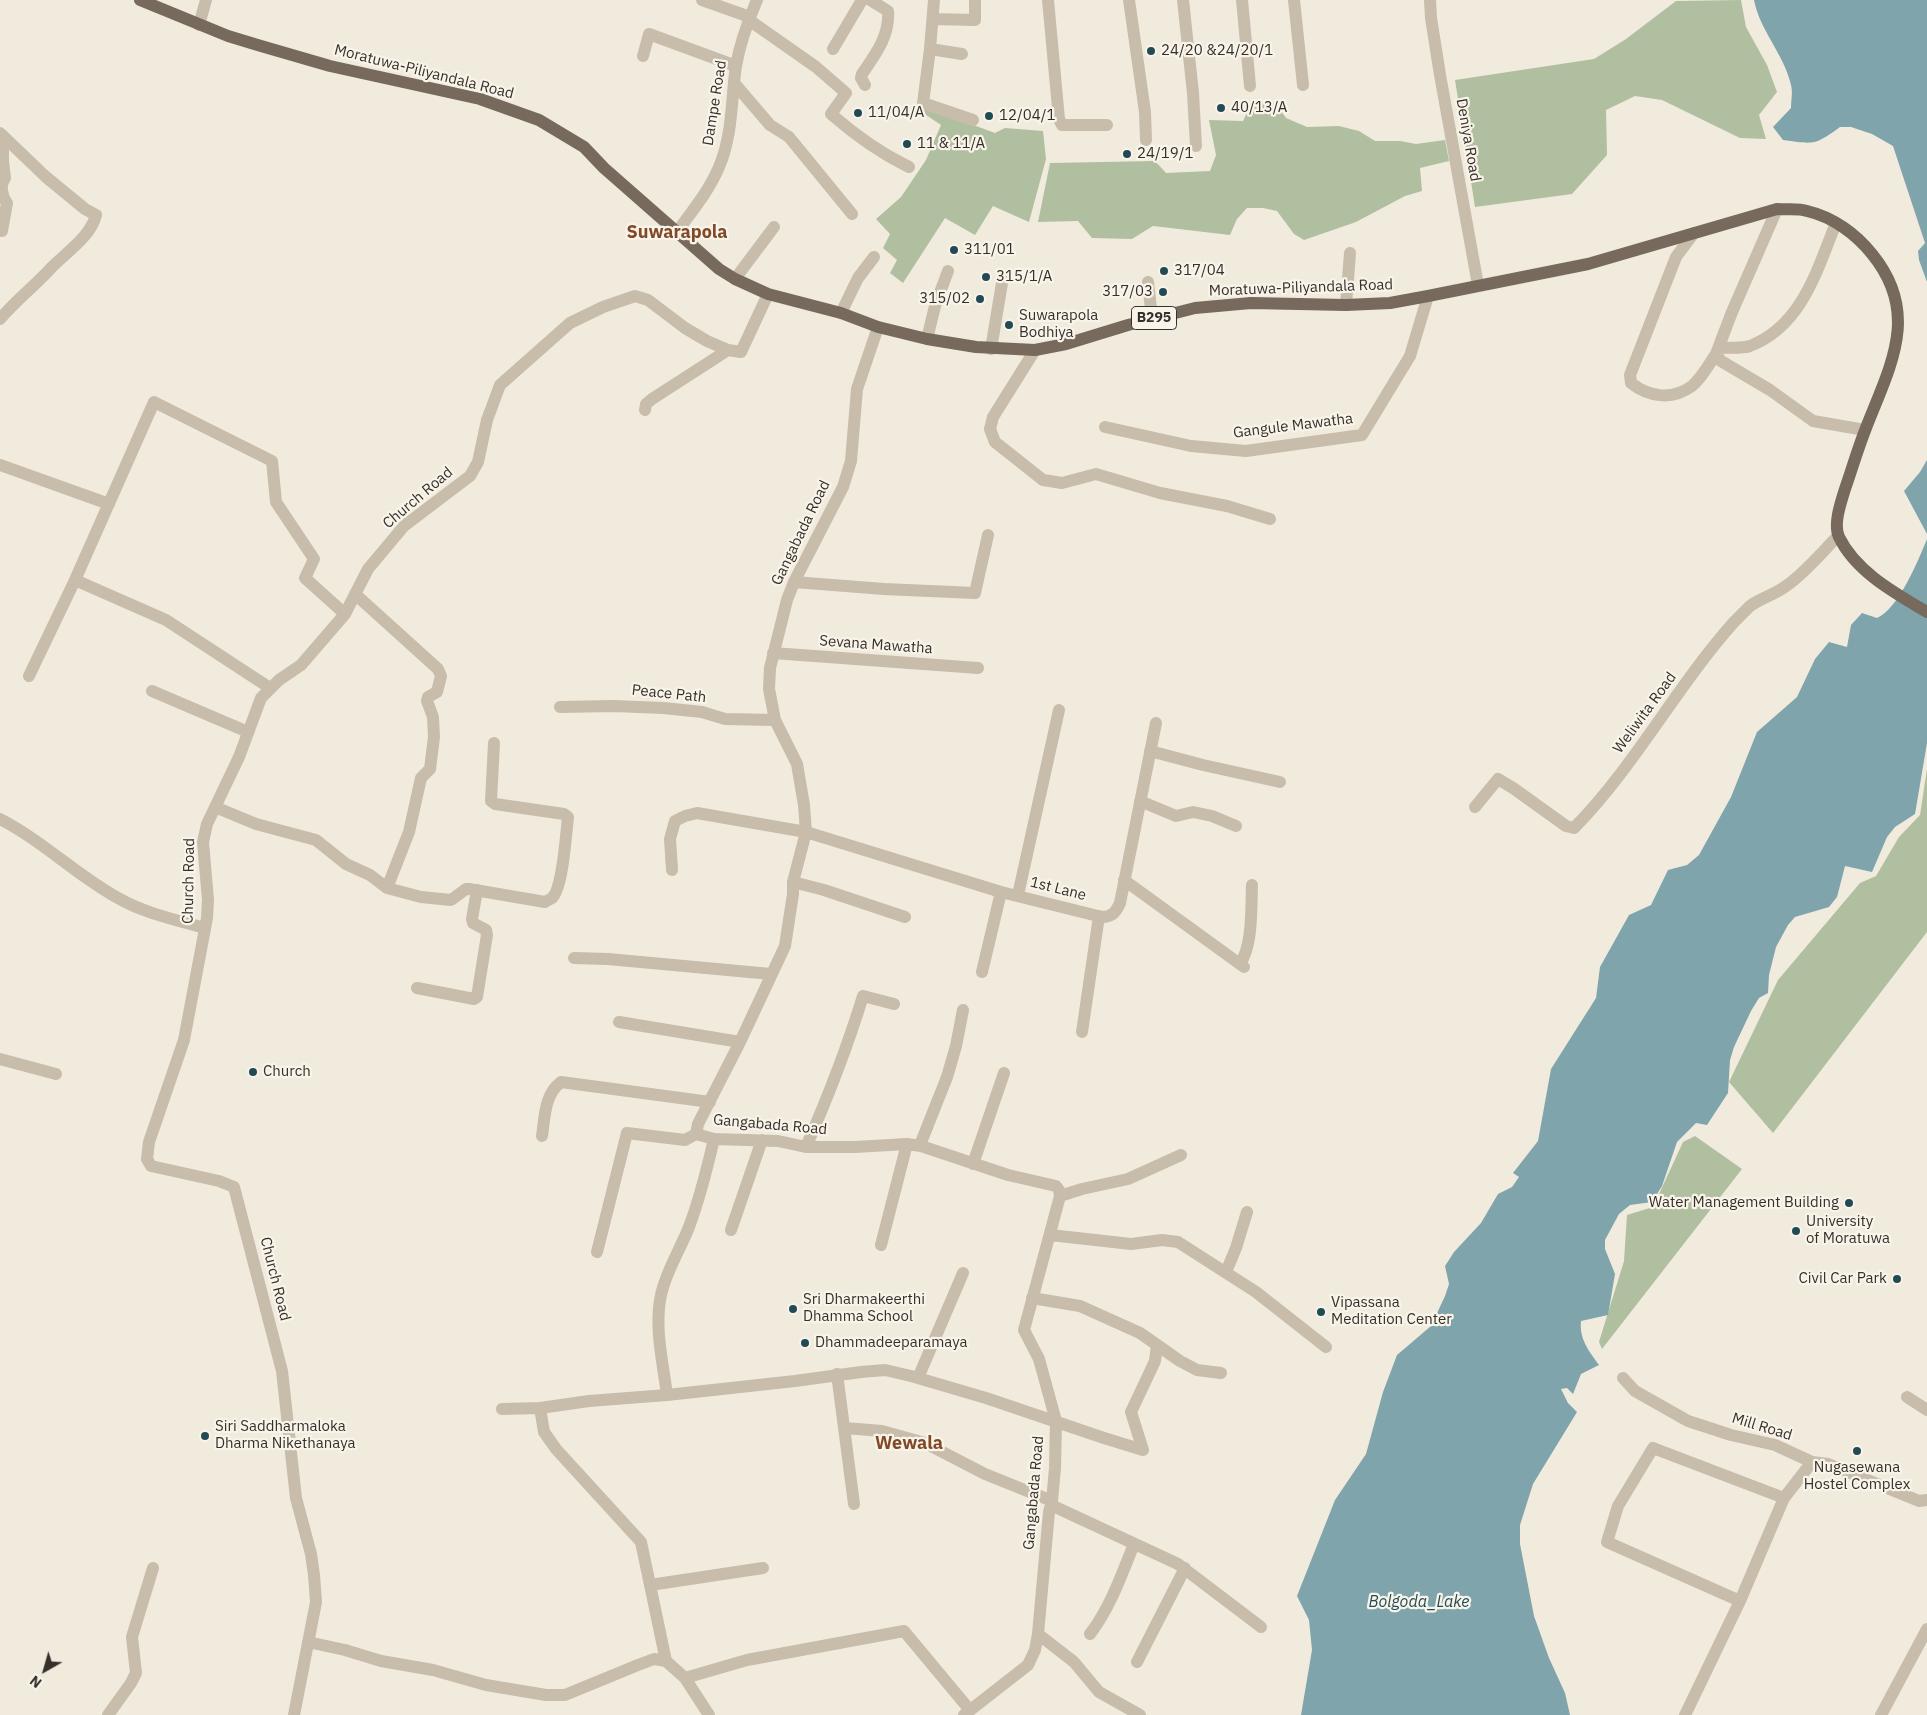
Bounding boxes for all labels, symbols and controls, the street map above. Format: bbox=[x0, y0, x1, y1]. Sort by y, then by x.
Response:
street label: Moratuwa-Piliyandala Road bbox=[332, 41, 516, 103]
place label: 24/20 &24/20/1 bbox=[1161, 42, 1273, 60]
marker: 24/20 &24/20/1 bbox=[1145, 45, 1157, 57]
street label: Dampe Road bbox=[699, 59, 731, 147]
street label: Deniya Road bbox=[1452, 97, 1484, 183]
place label: 40/13/A bbox=[1231, 99, 1287, 117]
marker: 40/13/A bbox=[1215, 102, 1227, 114]
place label: 11/04/A bbox=[868, 104, 924, 122]
marker: 11/04/A bbox=[852, 107, 864, 119]
place label: 12/04/1 bbox=[999, 107, 1055, 125]
marker: 12/04/1 bbox=[983, 110, 995, 122]
place label: 11 & 11/A bbox=[917, 135, 985, 153]
marker: 11 & 11/A bbox=[901, 138, 913, 150]
place label: 24/19/1 bbox=[1137, 145, 1193, 163]
marker: 24/19/1 bbox=[1121, 148, 1133, 160]
district label: Suwarapola bbox=[626, 222, 728, 244]
place label: 311/01 bbox=[964, 241, 1015, 259]
marker: 311/01 bbox=[948, 244, 960, 256]
place label: 317/04 bbox=[1174, 262, 1225, 280]
marker: 317/04 bbox=[1158, 265, 1170, 277]
place label: 315/1/A bbox=[996, 268, 1052, 286]
marker: 315/1/A bbox=[980, 271, 992, 283]
street label: Moratuwa-Piliyandala Road bbox=[1209, 276, 1393, 300]
place label: 317/03 bbox=[1102, 283, 1153, 301]
marker: 317/03 bbox=[1157, 286, 1169, 298]
place label: 315/02 bbox=[919, 290, 970, 308]
marker: 315/02 bbox=[974, 293, 986, 305]
road number: B295 bbox=[1132, 306, 1176, 330]
place label: Suwarapola Bodhiya bbox=[1019, 307, 1098, 342]
marker: Suwarapola Bodhiya bbox=[1003, 319, 1015, 331]
street label: Gangule Mawatha bbox=[1232, 410, 1354, 442]
street label: Church Road bbox=[379, 464, 457, 532]
street label: Gangabada Road bbox=[768, 478, 834, 588]
street label: Sevana Mawatha bbox=[819, 632, 933, 658]
street label: Weliwita Road bbox=[1610, 669, 1680, 757]
street label: Peace Path bbox=[631, 681, 707, 707]
street label: Church Road bbox=[179, 838, 199, 924]
street label: 1st Lane bbox=[1028, 873, 1088, 905]
place label: Church bbox=[263, 1063, 311, 1081]
marker: Church bbox=[247, 1066, 259, 1078]
street label: Gangabada Road bbox=[712, 1111, 828, 1139]
place label: Water Management Building bbox=[1649, 1194, 1839, 1212]
marker: Water Management Building bbox=[1843, 1197, 1855, 1209]
place label: University of Moratuwa bbox=[1806, 1213, 1890, 1248]
marker: University of Moratuwa bbox=[1790, 1225, 1802, 1237]
street label: Church Road bbox=[256, 1235, 294, 1323]
place label: Civil Car Park bbox=[1798, 1270, 1887, 1288]
marker: Civil Car Park bbox=[1891, 1273, 1903, 1285]
place label: Sri Dharmakeerthi Dhamma School bbox=[803, 1291, 925, 1326]
place label: Vipassana Meditation Center bbox=[1331, 1294, 1452, 1329]
marker: Sri Dharmakeerthi Dhamma School bbox=[787, 1303, 799, 1315]
marker: Vipassana Meditation Center bbox=[1315, 1306, 1327, 1318]
place label: Dhammadeeparamaya bbox=[815, 1334, 967, 1352]
marker: Dhammadeeparamaya bbox=[799, 1337, 811, 1349]
street label: Mill Road bbox=[1730, 1409, 1794, 1445]
place label: Siri Saddharmaloka Dharma Nikethanaya bbox=[215, 1418, 356, 1453]
marker: Siri Saddharmaloka Dharma Nikethanaya bbox=[199, 1430, 211, 1442]
district label: Wewala bbox=[875, 1433, 943, 1455]
street label: Gangabada Road bbox=[1020, 1435, 1048, 1551]
marker: Nugasewana Hostel Complex bbox=[1851, 1445, 1863, 1457]
place label: Nugasewana Hostel Complex bbox=[1804, 1459, 1910, 1494]
water label: Bolgoda_Lake bbox=[1369, 1592, 1469, 1612]
north arrow bbox=[20, 1645, 70, 1695]
text: N bbox=[26, 1672, 45, 1692]

